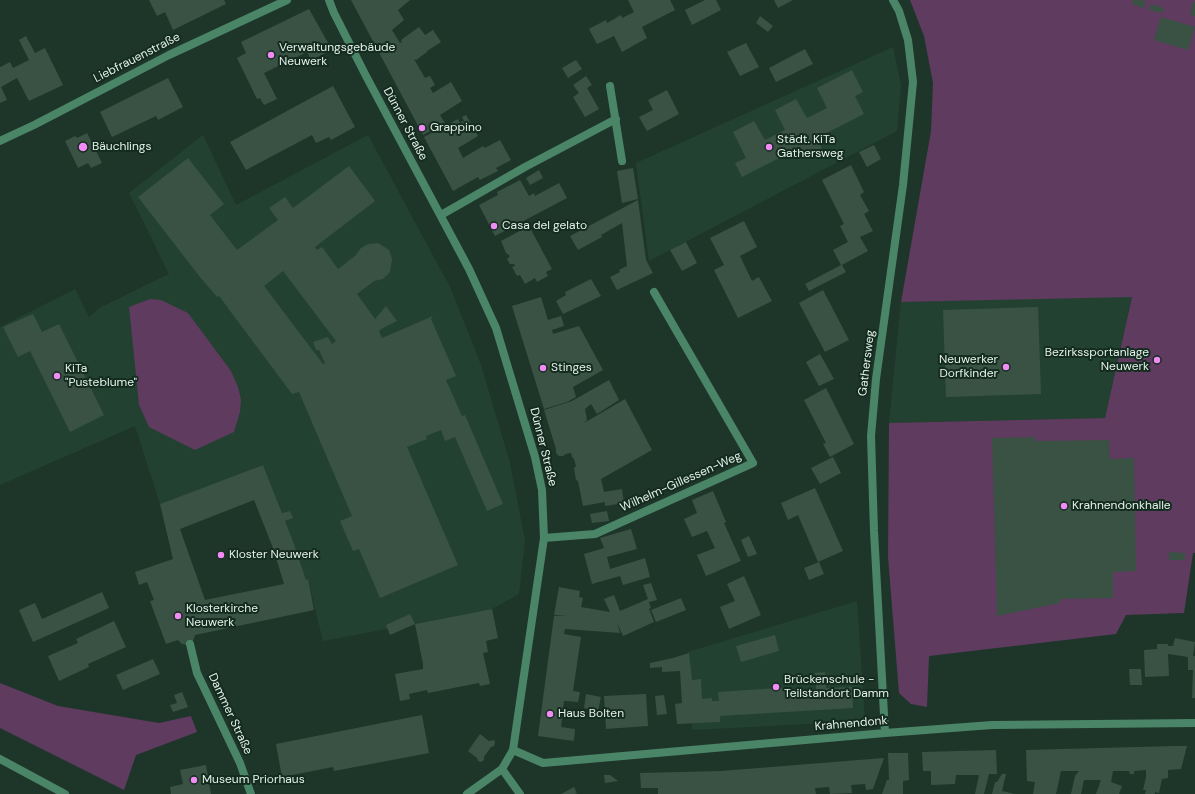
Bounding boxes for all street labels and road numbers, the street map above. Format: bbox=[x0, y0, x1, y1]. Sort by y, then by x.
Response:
street label: Liebfrauenstraße bbox=[91, 30, 183, 86]
street label: Dünner Straße bbox=[380, 85, 430, 163]
street label: Gathersweg bbox=[856, 329, 878, 397]
street label: Dünner Straße bbox=[526, 406, 560, 488]
street label: Wilhelm-Gillessen-Weg bbox=[618, 449, 744, 515]
street label: Dammer Straße bbox=[205, 671, 255, 757]
street label: Krahnendonk bbox=[814, 714, 888, 734]

